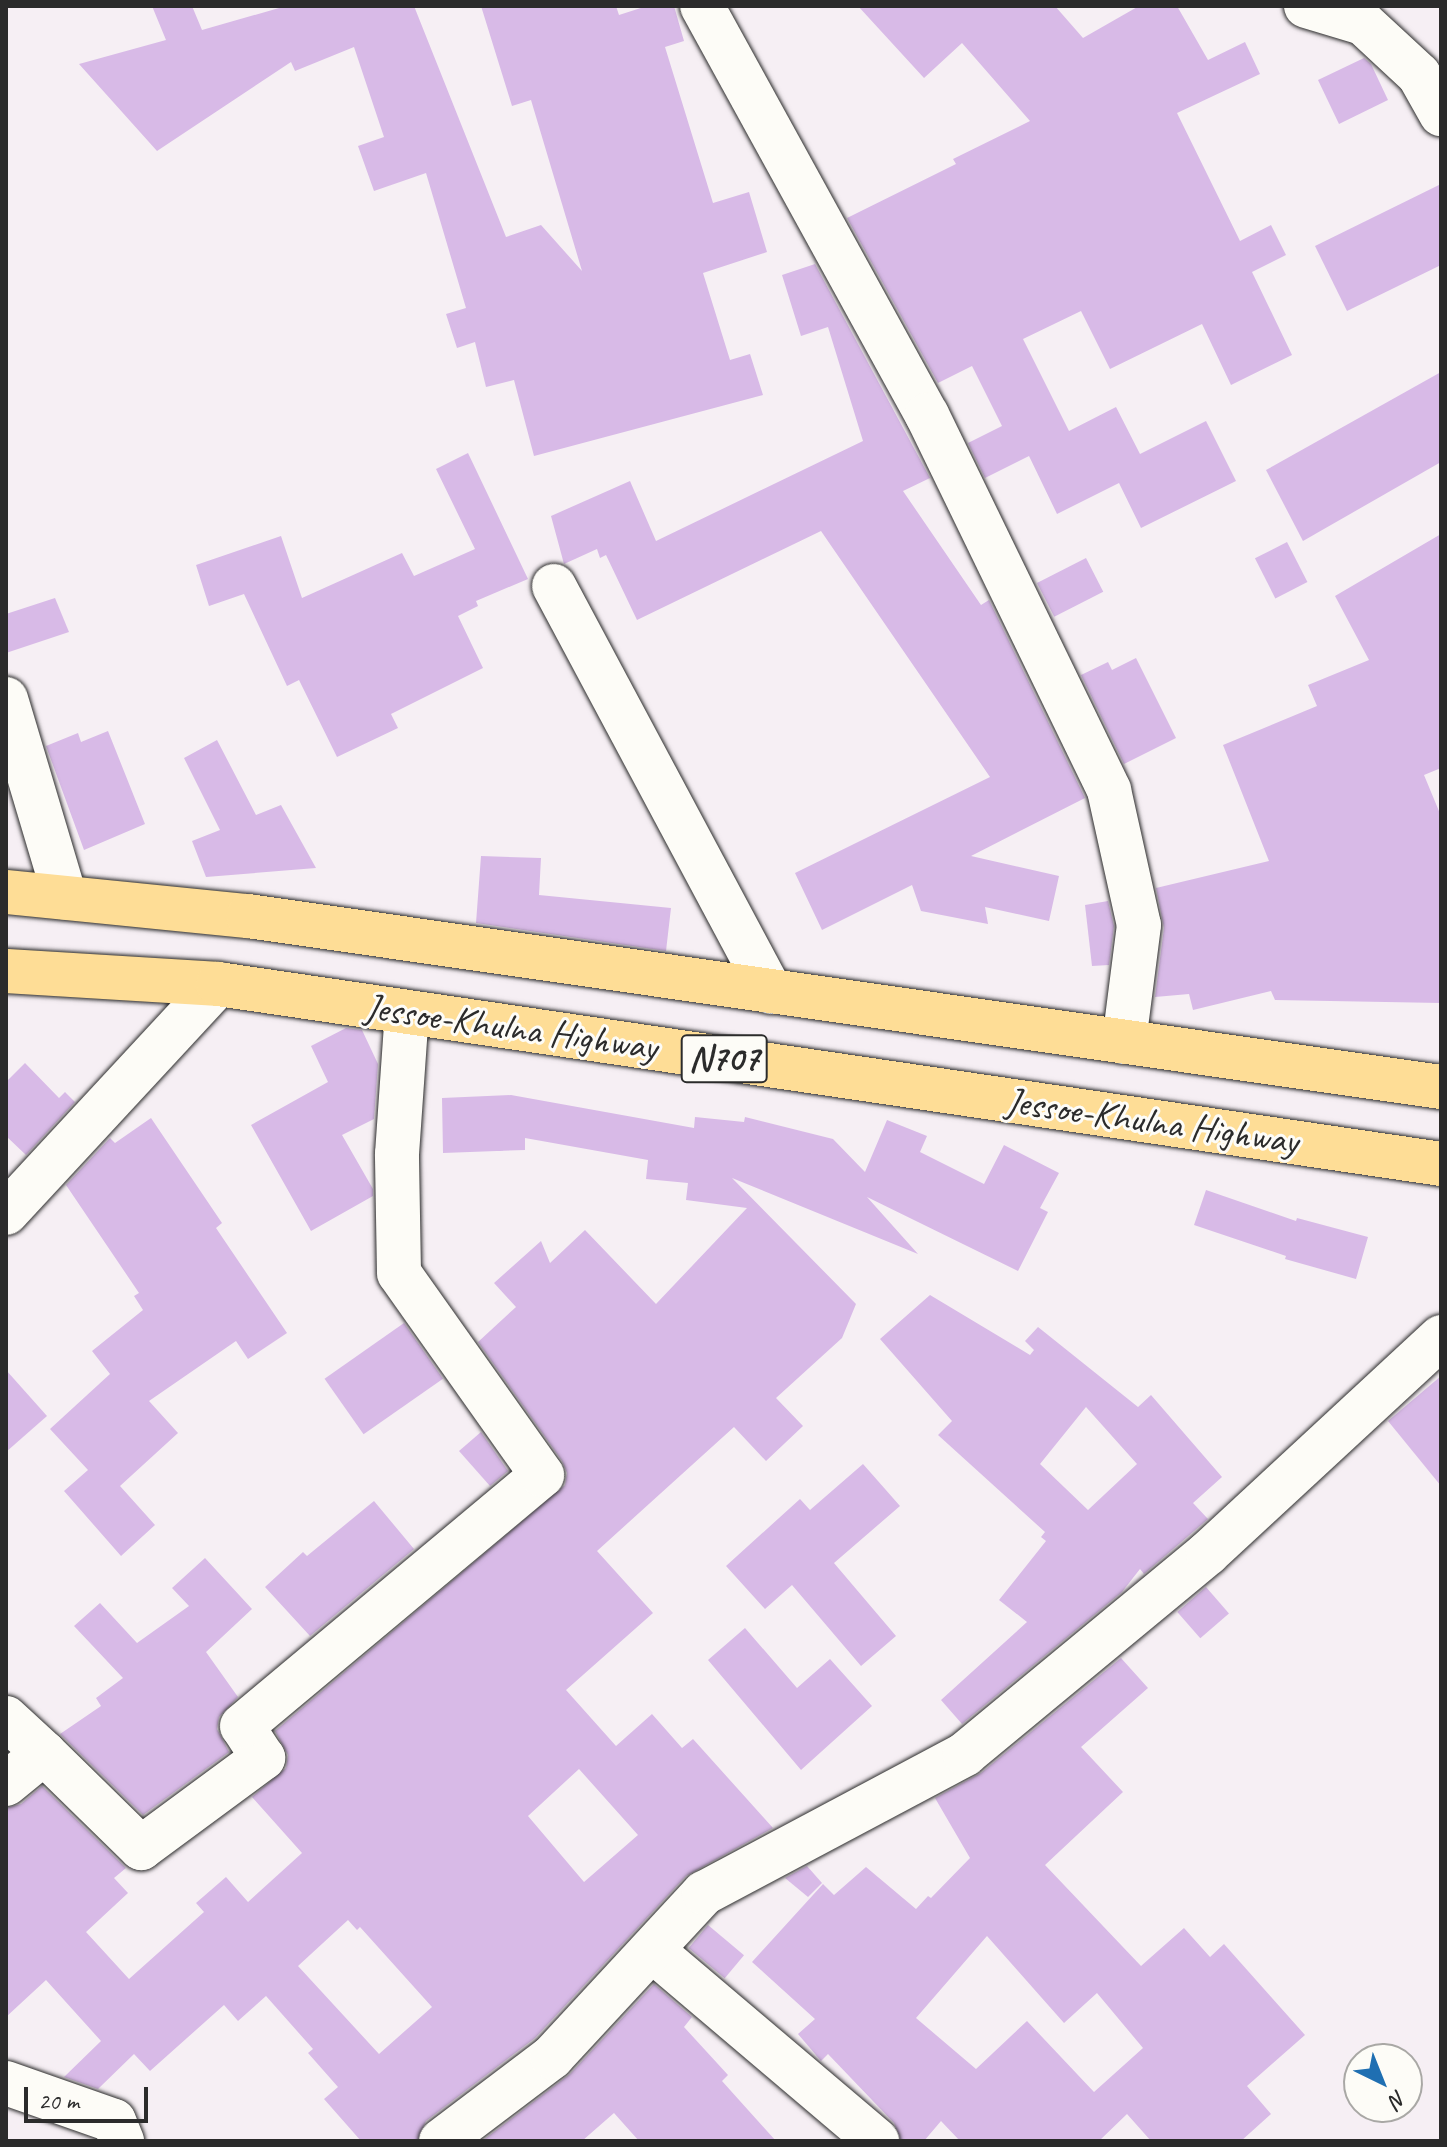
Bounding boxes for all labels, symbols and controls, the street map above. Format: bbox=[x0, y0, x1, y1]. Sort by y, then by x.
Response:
street label: Jessoe-Khulna Highway bbox=[362, 984, 660, 1070]
road number: N707 bbox=[680, 1027, 768, 1091]
street label: Jessoe-Khulna Highway bbox=[1003, 1078, 1301, 1164]
north arrow bbox=[1343, 2043, 1423, 2123]
scale bar bbox=[28, 2071, 152, 2121]
text: N bbox=[1383, 2084, 1413, 2114]
text: 20 m bbox=[38, 2086, 79, 2116]

